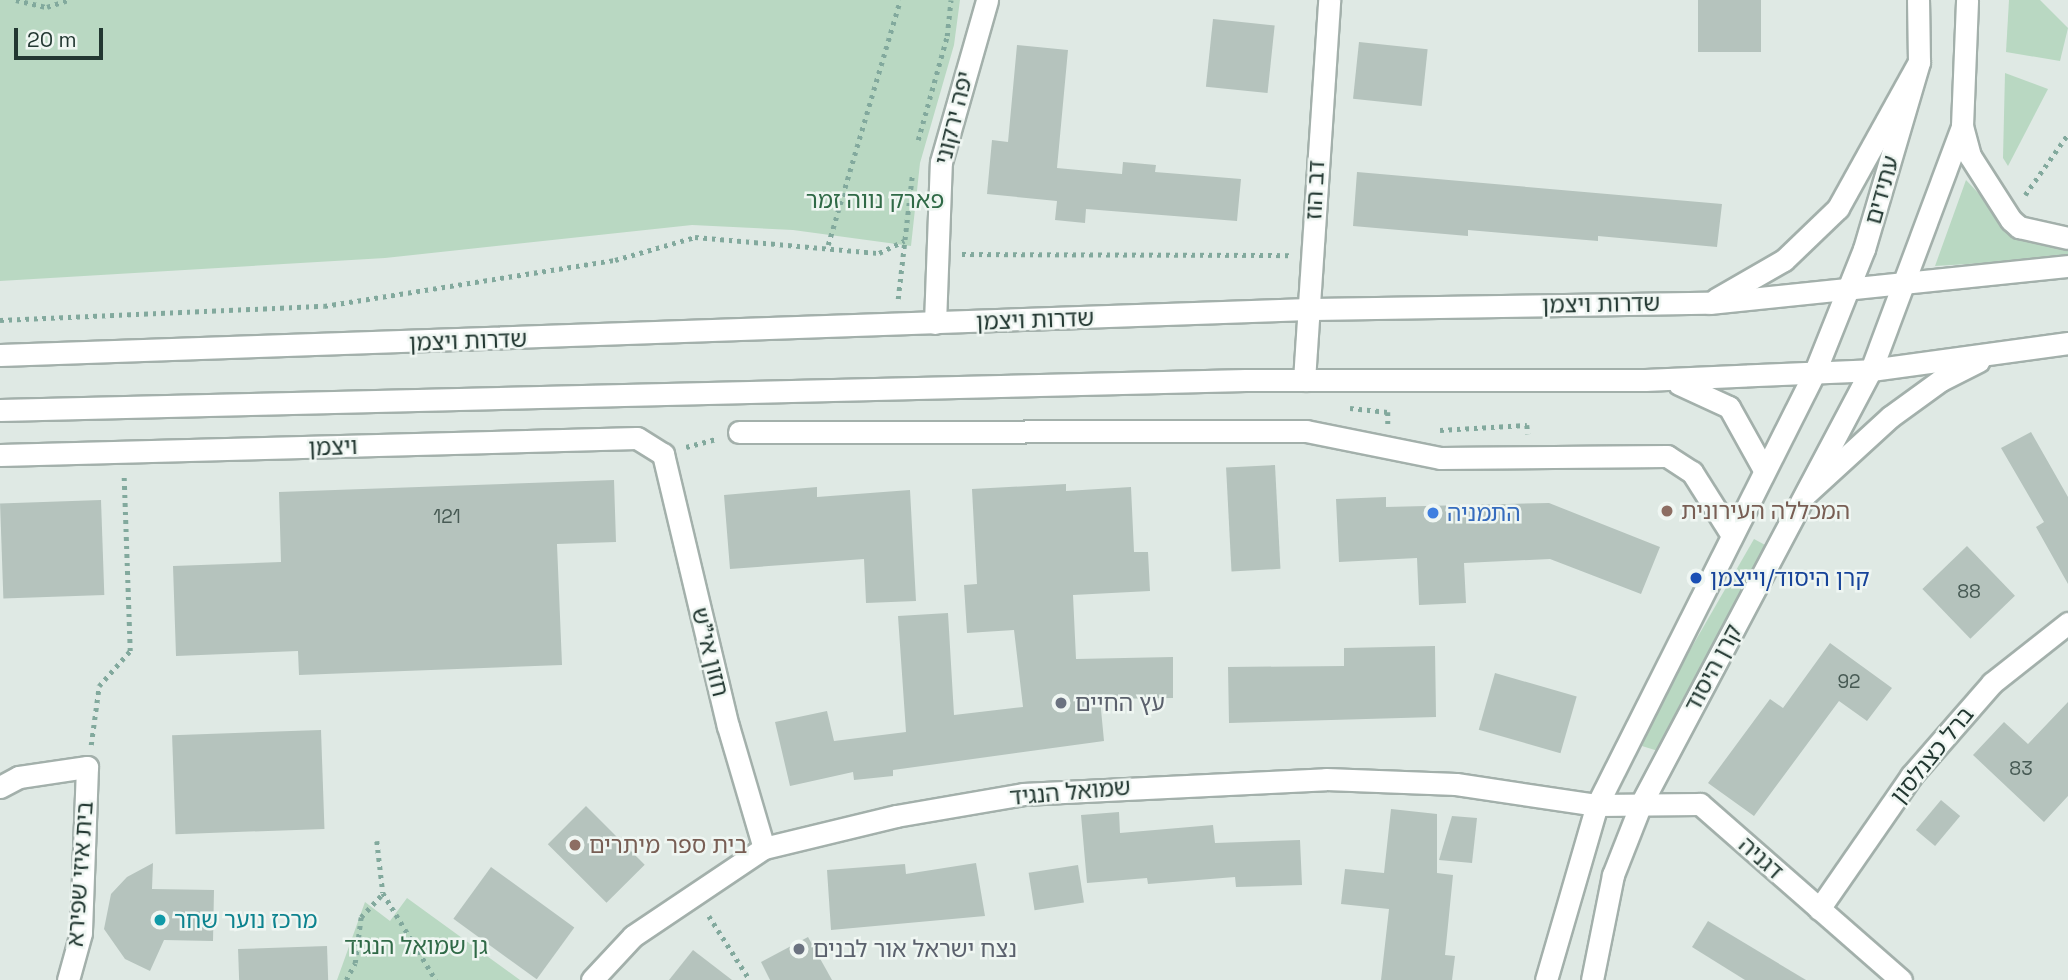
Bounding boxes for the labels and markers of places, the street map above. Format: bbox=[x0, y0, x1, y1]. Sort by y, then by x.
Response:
place label: המכללה העירונית bbox=[1681, 497, 1850, 525]
place label: התמניה bbox=[1447, 499, 1521, 527]
marker: המכללה העירונית bbox=[1659, 503, 1675, 519]
marker: התמניה bbox=[1425, 505, 1441, 521]
place label: קרן היסוד/וייצמן bbox=[1710, 564, 1870, 592]
marker: קרן היסוד/וייצמן bbox=[1688, 570, 1704, 586]
place label: עץ החיים bbox=[1075, 689, 1165, 717]
marker: עץ החיים bbox=[1053, 695, 1069, 711]
place label: בית ספר מיתרים bbox=[589, 831, 748, 859]
marker: בית ספר מיתרים bbox=[567, 837, 583, 853]
place label: מרכז נוער שחר bbox=[174, 906, 317, 934]
marker: מרכז נוער שחר bbox=[152, 912, 168, 928]
place label: נצח ישראל אור לבנים bbox=[813, 935, 1017, 963]
marker: נצח ישראל אור לבנים bbox=[791, 941, 807, 957]

